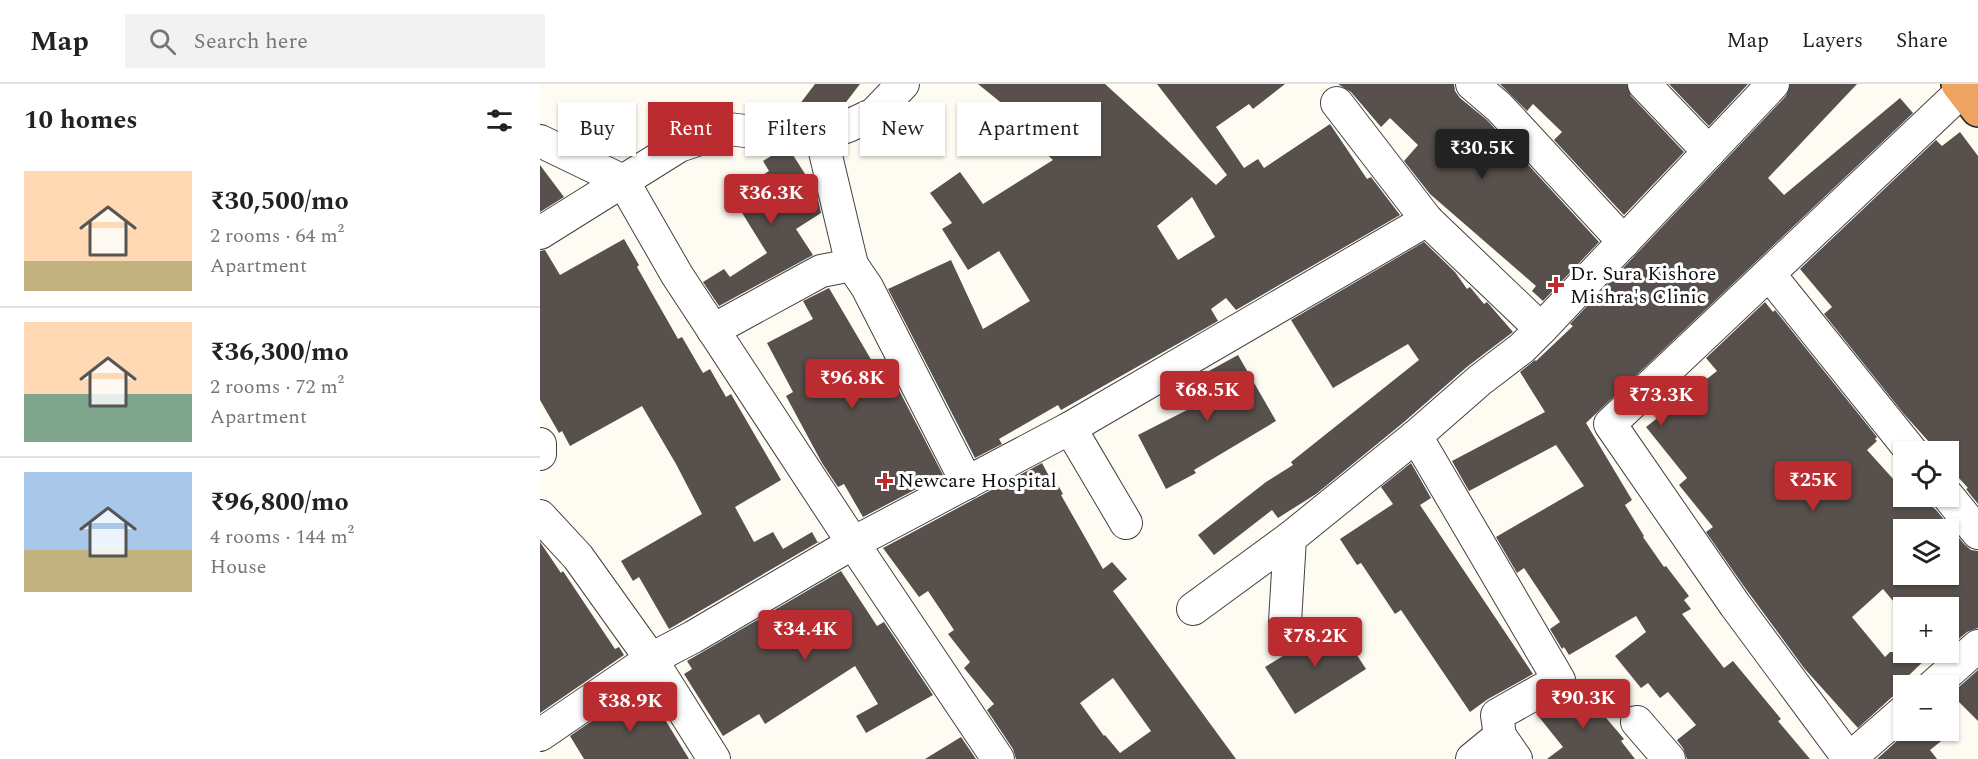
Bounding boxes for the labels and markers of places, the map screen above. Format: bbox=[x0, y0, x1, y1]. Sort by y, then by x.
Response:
pin: ₹30.5K bbox=[1433, 129, 1531, 180]
pin: ₹36.3K bbox=[722, 174, 820, 225]
place label: Dr. Sura Kishore Mishra's Clinic bbox=[1570, 259, 1716, 312]
marker: Dr. Sura Kishore Mishra's Clinic bbox=[1547, 276, 1565, 294]
pin: ₹96.8K bbox=[803, 359, 901, 410]
pin: ₹68.5K bbox=[1158, 371, 1256, 422]
pin: ₹73.3K bbox=[1612, 376, 1710, 427]
pin: ₹25K bbox=[1777, 461, 1849, 512]
place label: Newcare Hospital bbox=[898, 466, 1057, 496]
marker: Newcare Hospital bbox=[876, 472, 894, 490]
pin: ₹34.4K bbox=[756, 610, 854, 661]
pin: ₹78.2K bbox=[1266, 617, 1364, 668]
pin: ₹90.3K bbox=[1534, 679, 1632, 730]
pin: ₹38.9K bbox=[581, 682, 679, 733]

